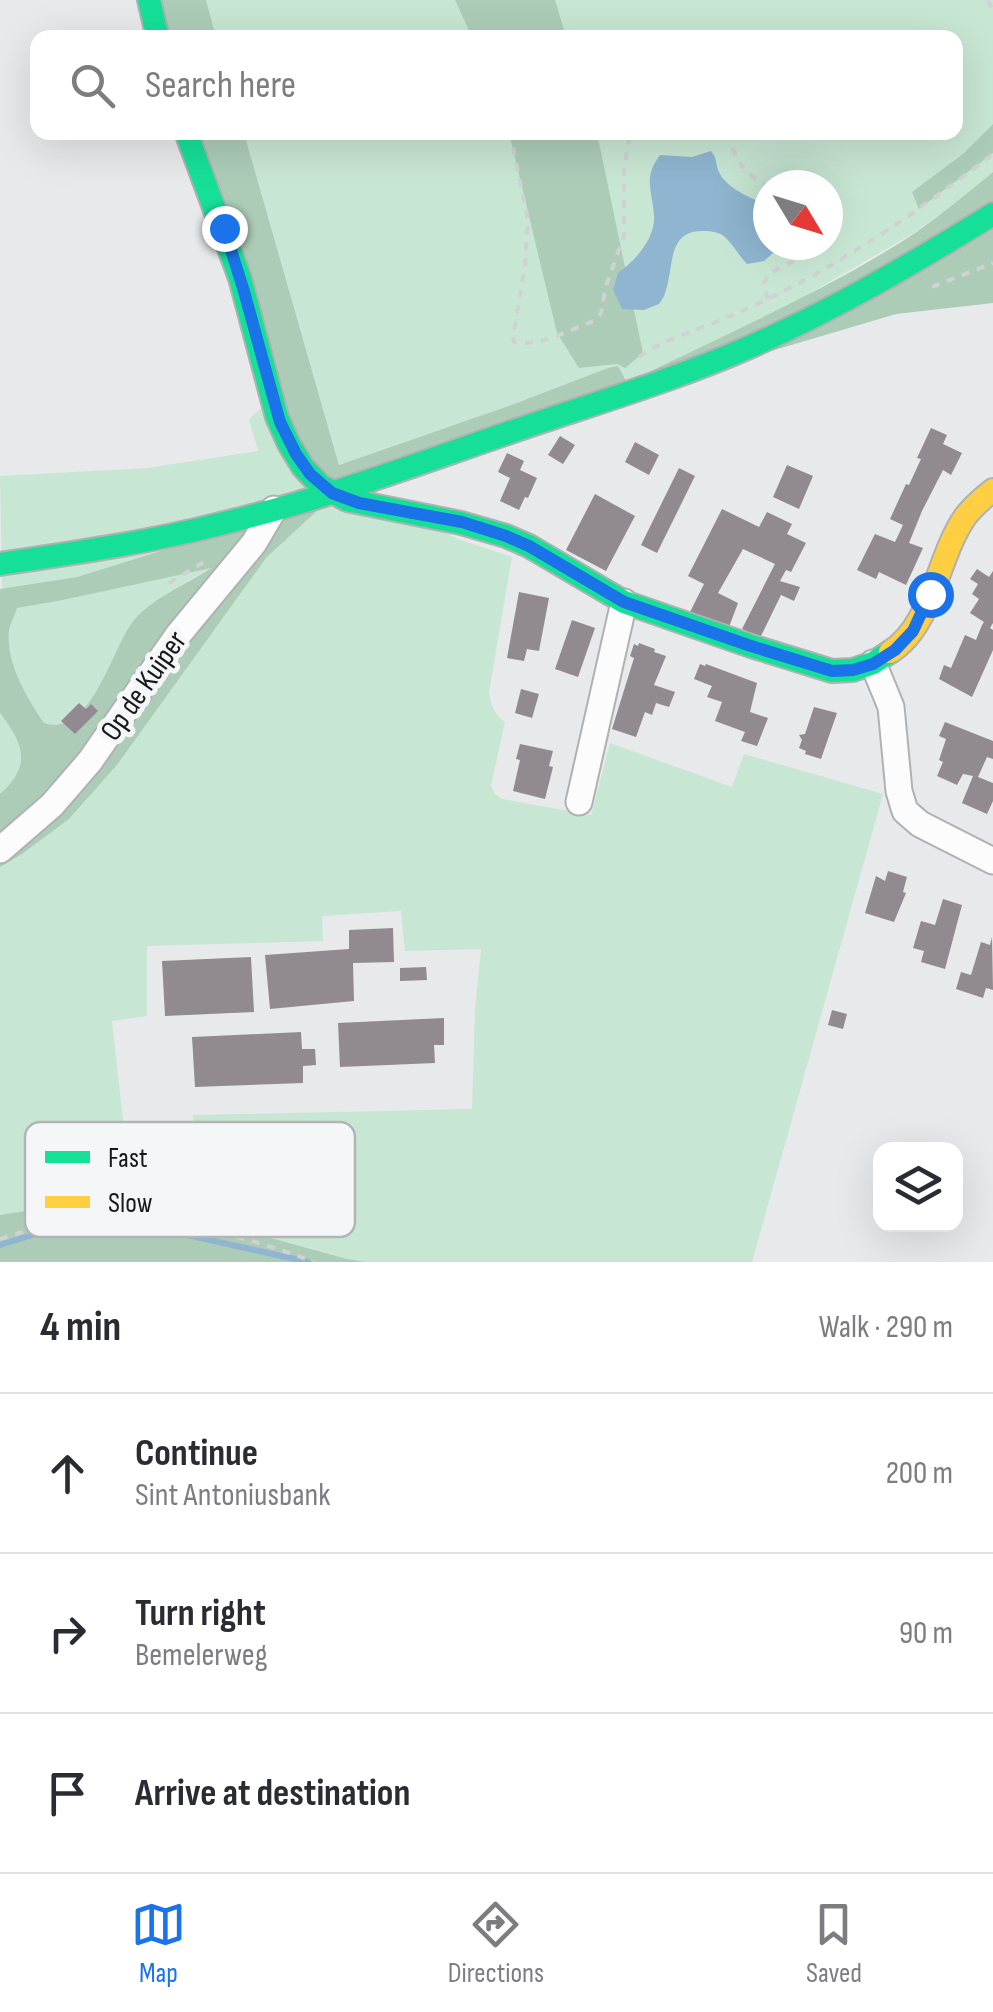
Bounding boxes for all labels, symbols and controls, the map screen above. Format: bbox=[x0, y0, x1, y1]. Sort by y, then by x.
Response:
search box bbox=[30, 30, 963, 140]
icon: search bbox=[65, 58, 120, 113]
text: Search here bbox=[145, 63, 296, 108]
north arrow bbox=[753, 170, 843, 260]
route end bbox=[202, 206, 248, 252]
route start bbox=[908, 572, 954, 618]
street label: Op de Kuiper bbox=[93, 624, 195, 748]
legend bbox=[25, 1122, 355, 1237]
text: Fast bbox=[108, 1142, 147, 1175]
map controls bbox=[873, 1142, 963, 1232]
button: layers bbox=[873, 1142, 963, 1232]
text: Slow bbox=[108, 1187, 153, 1220]
text: 4 min bbox=[40, 1302, 121, 1353]
text: Walk · 290 m bbox=[819, 1308, 953, 1347]
text: Continue bbox=[135, 1431, 258, 1476]
icon: ahead bbox=[40, 1446, 95, 1501]
text: 200 m bbox=[886, 1454, 953, 1493]
text: Sint Antoniusbank bbox=[135, 1476, 330, 1515]
text: Turn right bbox=[135, 1591, 266, 1636]
icon: right bbox=[40, 1606, 95, 1661]
text: 90 m bbox=[899, 1614, 953, 1653]
text: Bemelerweg bbox=[135, 1636, 267, 1675]
icon: arrive bbox=[40, 1766, 95, 1821]
text: Arrive at destination bbox=[135, 1771, 410, 1816]
tab: Map bbox=[131, 1897, 186, 1990]
tab: Directions bbox=[448, 1897, 544, 1990]
tab: Saved bbox=[806, 1897, 862, 1990]

